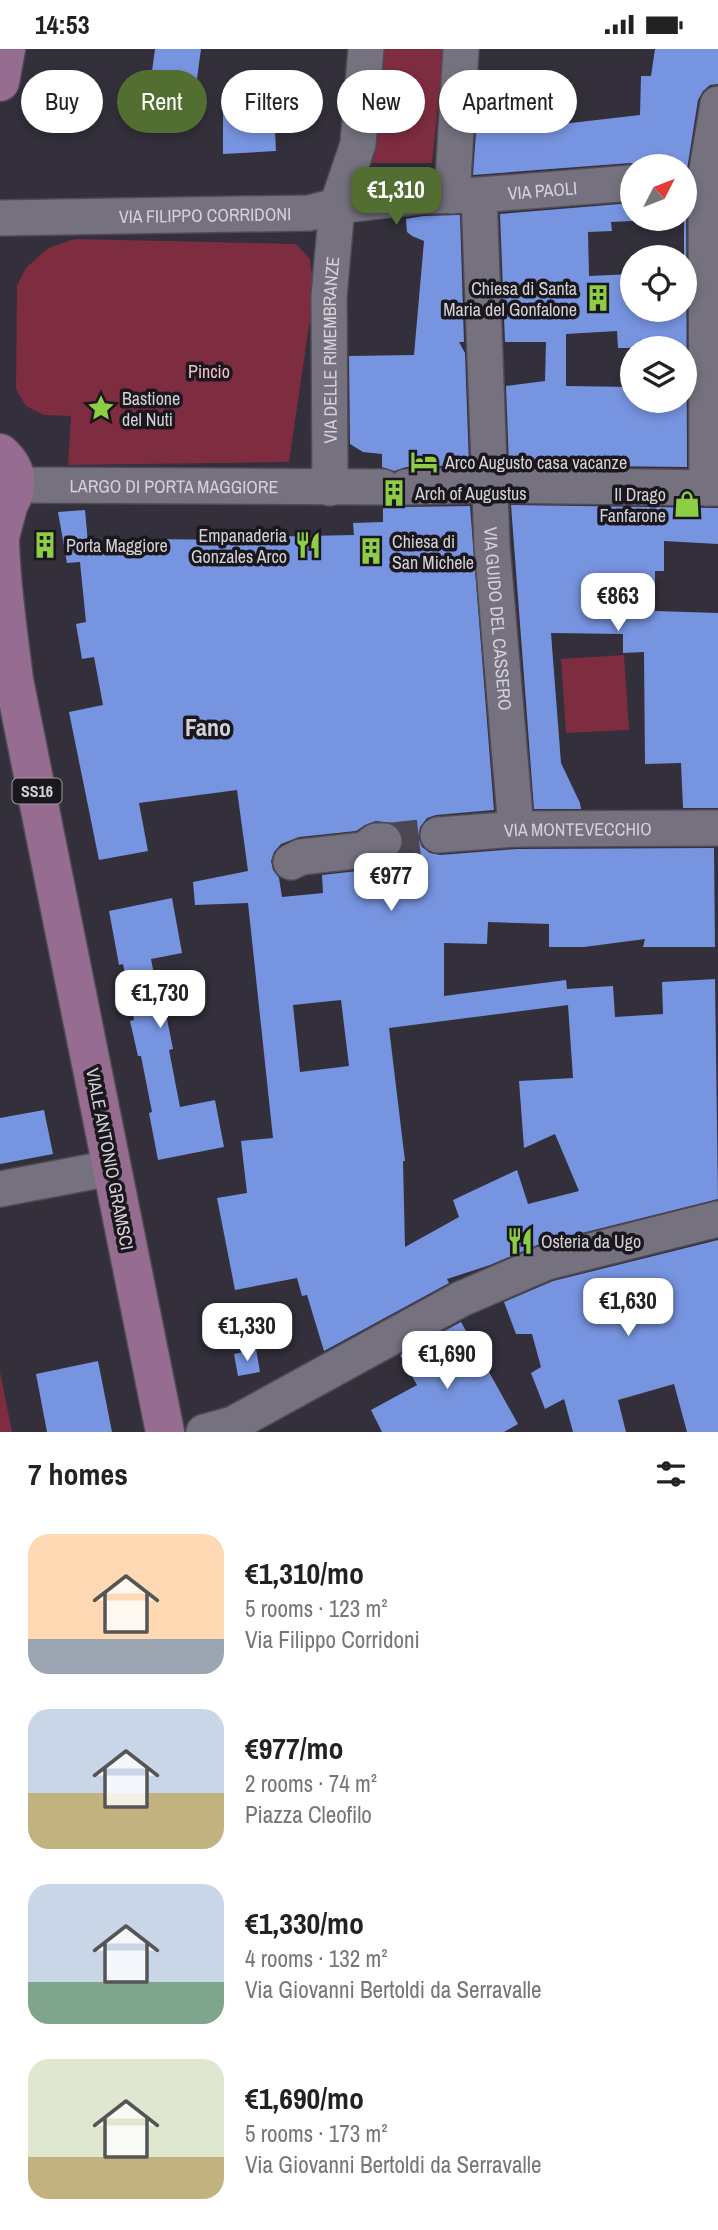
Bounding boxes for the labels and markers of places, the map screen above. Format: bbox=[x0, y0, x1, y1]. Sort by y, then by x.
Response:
pin: €1,310 bbox=[339, 167, 453, 227]
place label: Chiesa di Santa Maria del Gonfalone bbox=[443, 276, 577, 322]
building icon: Chiesa di Santa Maria del Gonfalone bbox=[583, 283, 613, 313]
place label: Bastione del Nuti bbox=[122, 386, 180, 432]
place icon: Bastione del Nuti bbox=[86, 393, 116, 423]
hotel icon: Arco Augusto casa vacanze bbox=[409, 447, 439, 477]
place label: Arco Augusto casa vacanze bbox=[444, 450, 627, 475]
building icon: Arch of Augustus bbox=[379, 478, 409, 508]
place label: Arch of Augustus bbox=[414, 481, 527, 506]
place label: Il Drago Fanfarone bbox=[599, 482, 666, 528]
shop icon: Il Drago Fanfarone bbox=[672, 489, 702, 519]
place label: Empanaderia Gonzales Arco bbox=[191, 523, 287, 569]
place label: Chiesa di San Michele bbox=[392, 529, 474, 575]
building icon: Porta Maggiore bbox=[30, 530, 60, 560]
restaurant icon: Empanaderia Gonzales Arco bbox=[293, 530, 323, 560]
place label: Porta Maggiore bbox=[66, 533, 168, 558]
building icon: Chiesa di San Michele bbox=[356, 536, 386, 566]
pin: €863 bbox=[577, 573, 659, 633]
pin: €977 bbox=[350, 853, 432, 913]
pin: €1,730 bbox=[103, 971, 217, 1030]
restaurant icon: Osteria da Ugo bbox=[505, 1226, 535, 1256]
place label: Osteria da Ugo bbox=[541, 1229, 641, 1254]
pin: €1,630 bbox=[571, 1279, 685, 1338]
pin: €1,330 bbox=[190, 1303, 304, 1363]
pin: €1,690 bbox=[390, 1331, 504, 1391]

